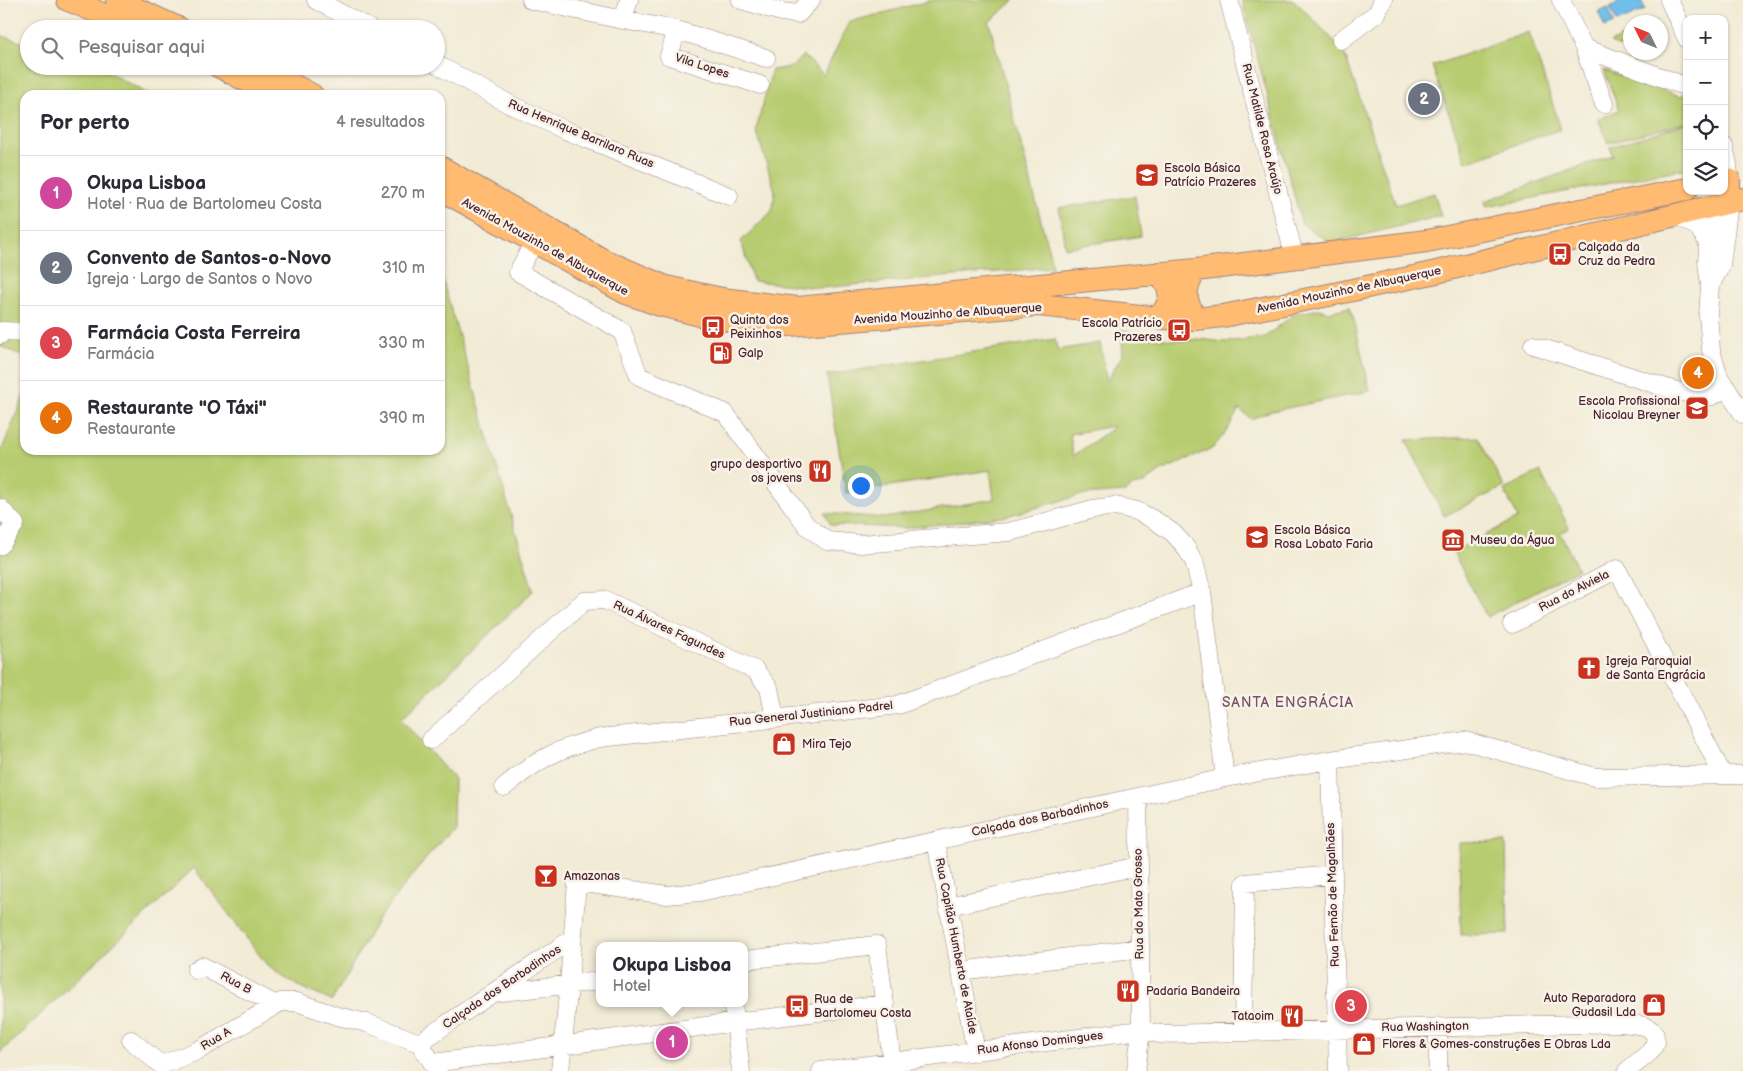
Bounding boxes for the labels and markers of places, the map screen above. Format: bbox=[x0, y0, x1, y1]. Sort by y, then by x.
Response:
pin: 2 bbox=[1408, 80, 1440, 118]
place label: Escola Básica Patrício Prazeres bbox=[1164, 161, 1256, 190]
school or university icon: Escola Básica Patrício Prazeres bbox=[1134, 162, 1160, 188]
place label: Calçada da Cruz da Pedra bbox=[1578, 240, 1656, 269]
bus stop icon: Calçada da Cruz da Pedra bbox=[1547, 241, 1573, 267]
place label: Quinta dos Peixinhos bbox=[730, 313, 789, 342]
bus stop icon: Quinta dos Peixinhos bbox=[700, 314, 726, 340]
place label: Escola Patrício Prazeres bbox=[1082, 316, 1162, 345]
bus stop icon: Escola Patrício Prazeres bbox=[1166, 317, 1192, 343]
fuel station icon: Galp bbox=[708, 340, 734, 366]
place label: Galp bbox=[738, 346, 763, 361]
pin: 4 bbox=[1682, 354, 1714, 392]
place label: Escola Profissional Nicolau Breyner bbox=[1578, 394, 1681, 423]
school or university icon: Escola Profissional Nicolau Breyner bbox=[1684, 395, 1710, 421]
place label: grupo desportivo os jovens bbox=[710, 457, 802, 486]
restaurant icon: grupo desportivo os jovens bbox=[807, 458, 833, 484]
place label: Escola Básica Rosa Lobato Faria bbox=[1274, 523, 1373, 552]
school or university icon: Escola Básica Rosa Lobato Faria bbox=[1244, 524, 1270, 550]
museum icon: Museu da Água bbox=[1440, 527, 1466, 553]
place label: Museu da Água bbox=[1470, 531, 1555, 548]
place label: Igreja Paroquial de Santa Engrácia bbox=[1606, 654, 1706, 683]
church icon: Igreja Paroquial de Santa Engrácia bbox=[1576, 655, 1602, 681]
shop icon: Mira Tejo bbox=[771, 731, 797, 757]
place label: Mira Tejo bbox=[802, 737, 852, 752]
bar icon: Amazonas bbox=[533, 863, 559, 889]
place label: Amazonas bbox=[564, 869, 620, 884]
restaurant icon: Padaria Bandeira bbox=[1115, 978, 1141, 1004]
place label: Padaria Bandeira bbox=[1146, 984, 1240, 999]
pin: 3 bbox=[1335, 987, 1367, 1025]
place label: Auto Reparadora Gudasil Lda bbox=[1544, 991, 1636, 1020]
place label: Rua de Bartolomeu Costa bbox=[814, 992, 912, 1021]
shop icon: Auto Reparadora Gudasil Lda bbox=[1641, 992, 1667, 1018]
bus stop icon: Rua de Bartolomeu Costa bbox=[784, 993, 810, 1019]
restaurant icon: Tataoim bbox=[1279, 1003, 1305, 1029]
place label: Tataoim bbox=[1232, 1009, 1274, 1024]
pin: 1 bbox=[656, 1023, 688, 1061]
shop icon: Flores & Gomes-construções E Obras Lda bbox=[1351, 1031, 1377, 1057]
place label: Flores & Gomes-construções E Obras Lda bbox=[1382, 1037, 1611, 1052]

